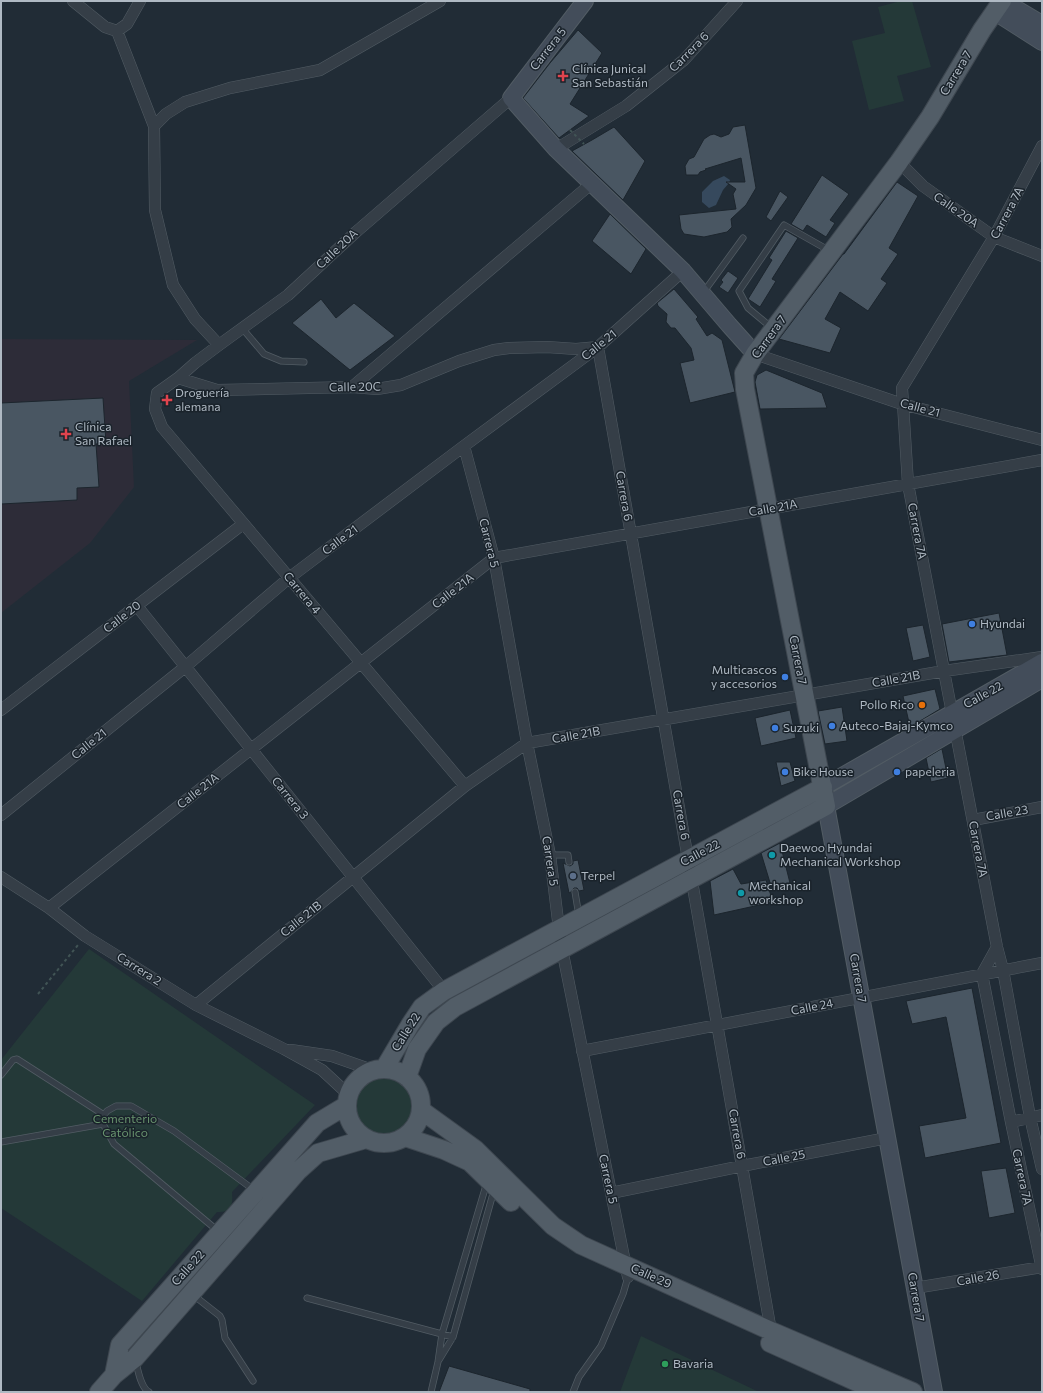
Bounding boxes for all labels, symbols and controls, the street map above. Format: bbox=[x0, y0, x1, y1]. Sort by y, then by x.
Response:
street label: Carrera 5 bbox=[526, 24, 568, 73]
street label: Carrera 6 bbox=[665, 28, 711, 74]
street label: Carrera 7 bbox=[936, 48, 974, 97]
place label: Clínica Junical San Sebastián bbox=[572, 61, 648, 89]
marker: Clínica Junical San Sebastián bbox=[557, 70, 569, 82]
street label: Carrera 7A bbox=[987, 184, 1026, 241]
street label: Calle 20A bbox=[931, 189, 982, 230]
street label: Calle 20A bbox=[313, 226, 360, 271]
street label: Carrera 7 bbox=[748, 312, 788, 361]
street label: Calle 21 bbox=[578, 326, 619, 363]
street label: Calle 20C bbox=[329, 379, 381, 393]
place label: Droguería alemana bbox=[175, 385, 229, 413]
marker: Droguería alemana bbox=[162, 395, 172, 405]
street label: Calle 21 bbox=[899, 395, 942, 419]
place label: Clínica San Rafael bbox=[75, 419, 132, 447]
marker: Clínica San Rafael bbox=[60, 428, 72, 440]
street label: Carrera 6 bbox=[614, 470, 636, 522]
street label: Calle 21A bbox=[747, 496, 798, 518]
street label: Carrera 7A bbox=[906, 501, 930, 560]
street label: Carrera 5 bbox=[477, 517, 503, 569]
street label: Calle 21 bbox=[319, 521, 360, 557]
street label: Carrera 4 bbox=[281, 568, 324, 616]
street label: Calle 21A bbox=[429, 570, 476, 611]
street label: Calle 20 bbox=[100, 597, 143, 635]
place label: Hyundai bbox=[980, 616, 1025, 630]
marker: Hyundai bbox=[967, 619, 977, 629]
street label: Carrera 7 bbox=[787, 634, 811, 686]
place label: Multicascos y accesorios bbox=[711, 662, 777, 690]
street label: Calle 21B bbox=[871, 667, 921, 689]
marker: Multicascos y accesorios bbox=[780, 672, 790, 682]
street label: Calle 22 bbox=[961, 678, 1005, 711]
place label: Pollo Rico bbox=[860, 697, 914, 711]
marker: Pollo Rico bbox=[917, 700, 927, 710]
place label: Auteco-Bajaj-Kymco bbox=[840, 718, 953, 732]
place label: Suzuki bbox=[783, 720, 819, 734]
marker: Auteco-Bajaj-Kymco bbox=[827, 721, 837, 731]
street label: Calle 21B bbox=[551, 723, 601, 745]
marker: Suzuki bbox=[770, 723, 780, 733]
street label: Calle 21 bbox=[68, 725, 109, 762]
place label: Bike House bbox=[793, 764, 853, 778]
place label: papeleria bbox=[905, 764, 955, 778]
marker: Bike House bbox=[780, 767, 790, 777]
marker: papeleria bbox=[892, 767, 902, 777]
street label: Calle 21A bbox=[174, 770, 221, 811]
street label: Carrera 3 bbox=[270, 773, 312, 821]
street label: Carrera 6 bbox=[671, 789, 693, 841]
street label: Calle 23 bbox=[985, 801, 1029, 823]
street label: Carrera 7A bbox=[967, 819, 991, 878]
street label: Carrera 5 bbox=[540, 835, 562, 887]
street label: Calle 22 bbox=[677, 836, 722, 868]
place label: Daewoo Hyundai Mechanical Workshop bbox=[780, 840, 901, 868]
marker: Daewoo Hyundai Mechanical Workshop bbox=[767, 850, 777, 860]
place label: Terpel bbox=[581, 868, 615, 882]
marker: Terpel bbox=[568, 871, 578, 881]
place label: Mechanical workshop bbox=[749, 878, 811, 906]
marker: Mechanical workshop bbox=[736, 888, 746, 898]
street label: Calle 21B bbox=[277, 897, 324, 939]
street label: Carrera 2 bbox=[115, 949, 165, 988]
street label: Carrera 7 bbox=[848, 952, 870, 1004]
street label: Calle 24 bbox=[789, 995, 834, 1017]
street label: Calle 22 bbox=[388, 1009, 423, 1053]
street label: Carrera 6 bbox=[727, 1108, 749, 1160]
park label: Cementerio Católico bbox=[93, 1111, 157, 1139]
street label: Calle 25 bbox=[761, 1146, 806, 1168]
street label: Carrera 7A bbox=[1010, 1147, 1036, 1206]
street label: Carrera 5 bbox=[597, 1153, 621, 1205]
street label: Calle 22 bbox=[168, 1247, 207, 1288]
street label: Calle 29 bbox=[629, 1260, 674, 1290]
street label: Calle 26 bbox=[955, 1266, 1000, 1288]
street label: Carrera 7 bbox=[906, 1271, 928, 1323]
place label: Bavaria bbox=[673, 1356, 713, 1370]
marker: Bavaria bbox=[660, 1359, 670, 1369]

